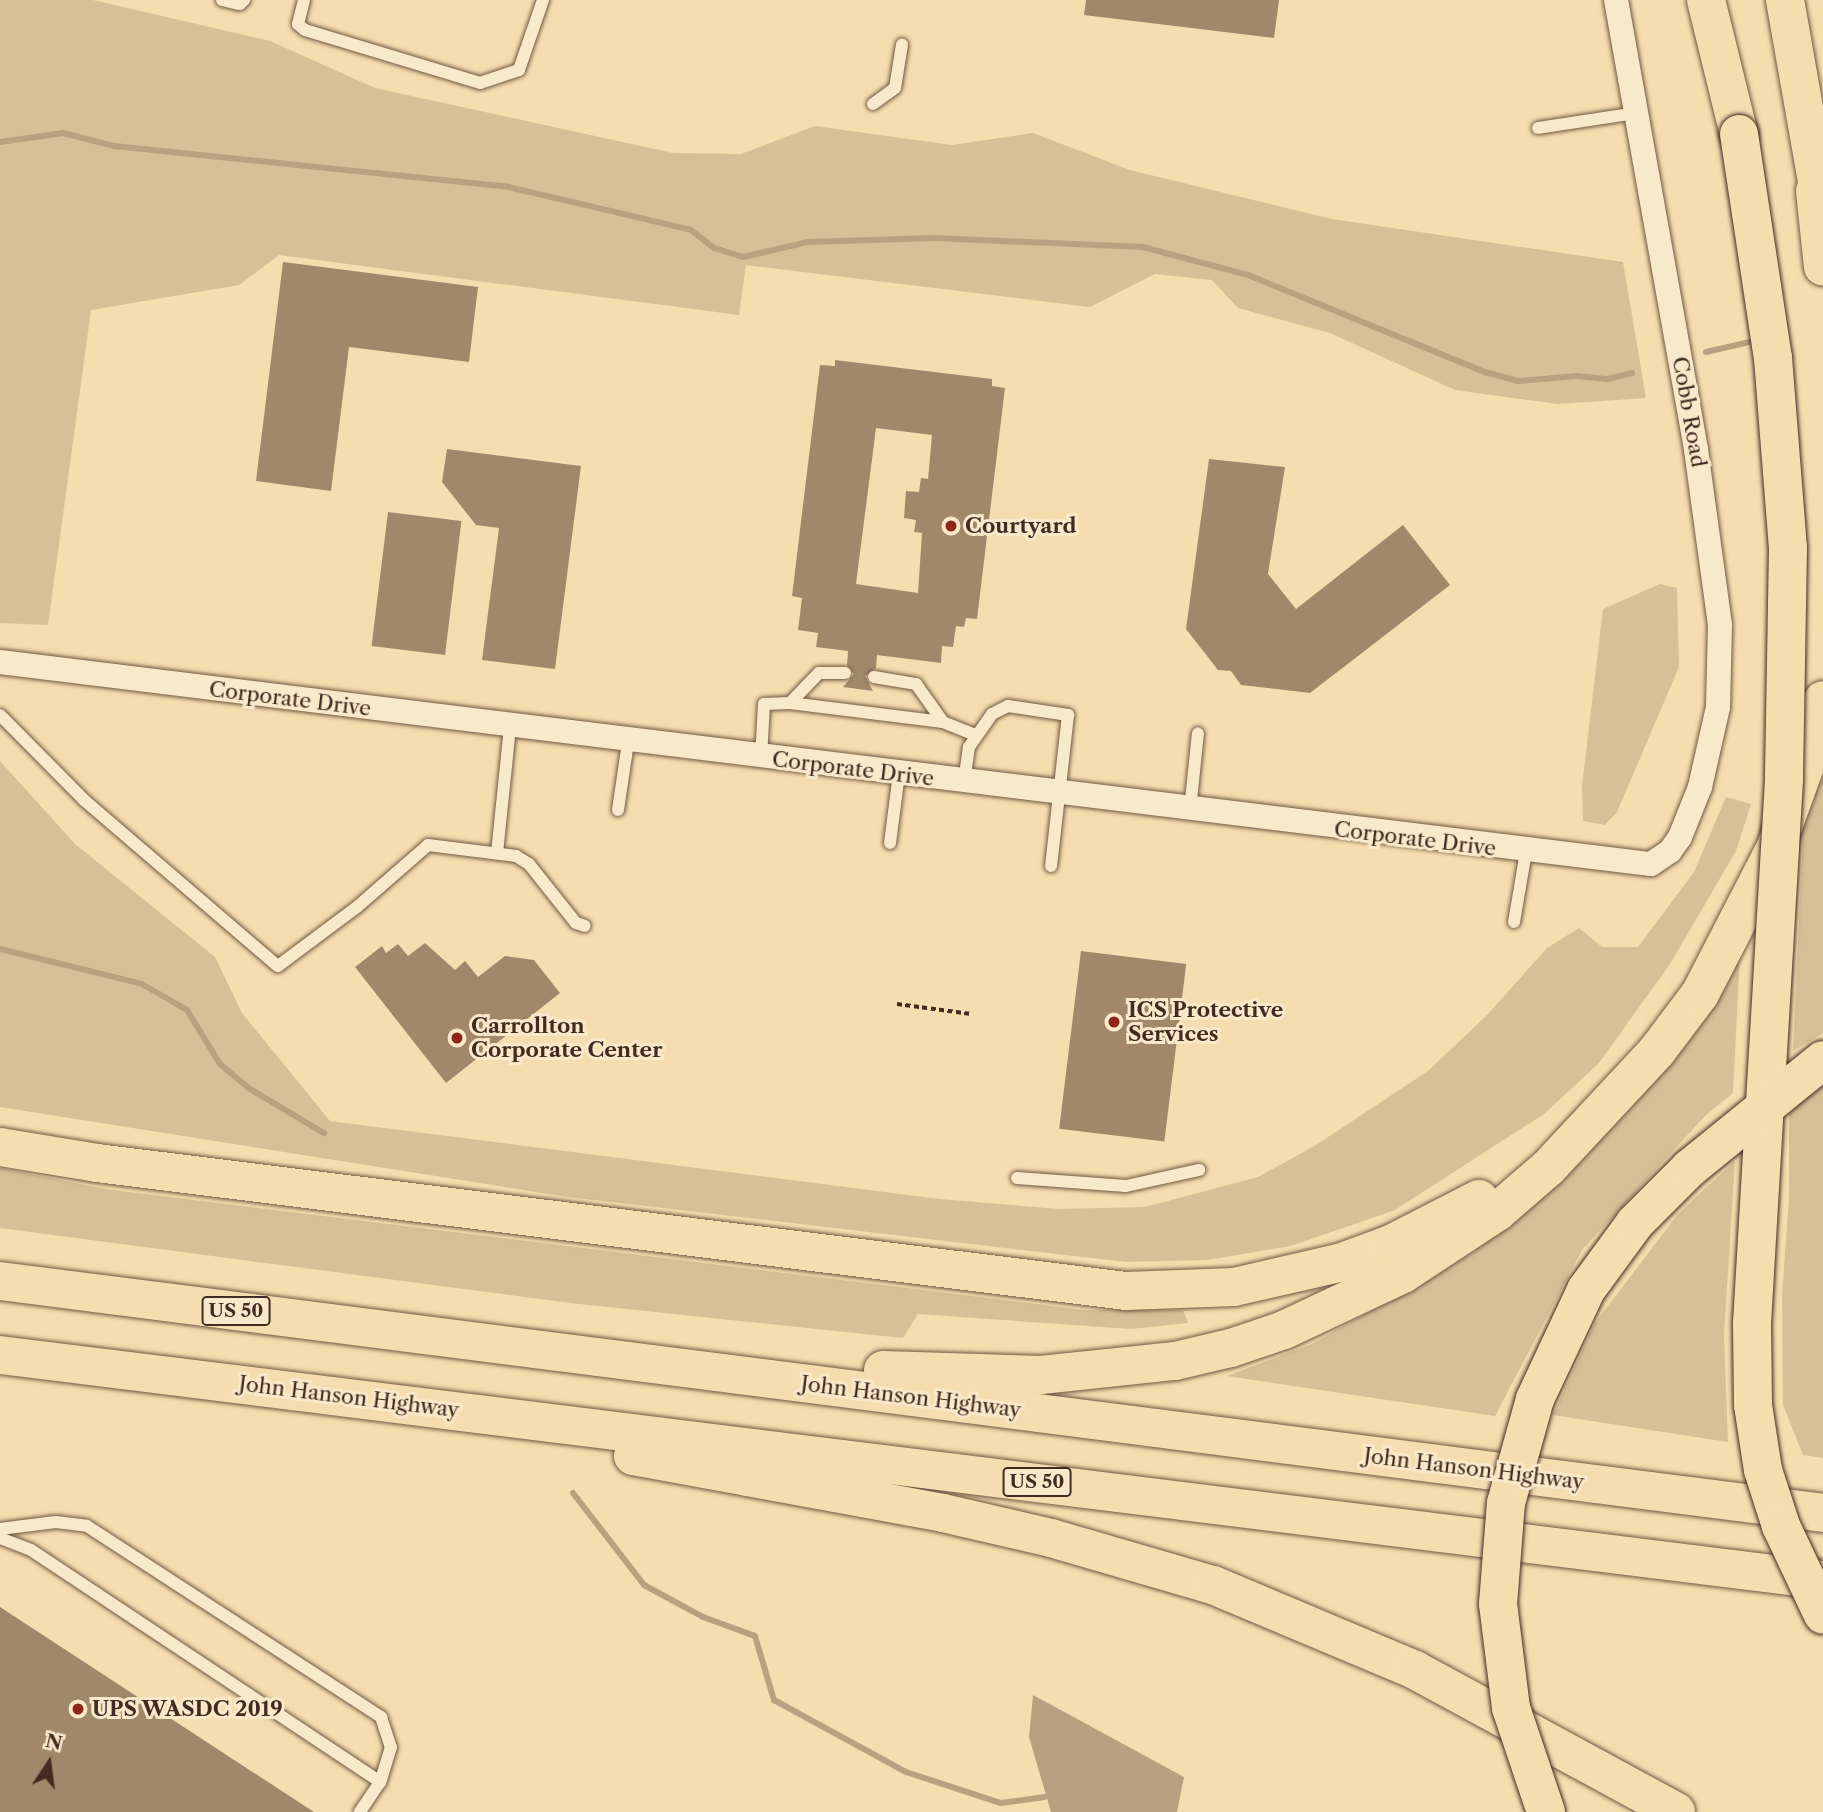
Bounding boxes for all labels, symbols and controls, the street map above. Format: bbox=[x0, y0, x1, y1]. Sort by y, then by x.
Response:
street label: Cobb Road bbox=[1667, 355, 1711, 469]
place label: Courtyard bbox=[965, 513, 1077, 539]
marker: Courtyard bbox=[943, 518, 959, 534]
street label: Corporate Drive bbox=[208, 677, 372, 721]
street label: Corporate Drive bbox=[771, 747, 935, 791]
street label: Corporate Drive bbox=[1333, 817, 1497, 861]
place label: ICS Protective Services bbox=[1128, 997, 1283, 1047]
place label: Carrollton Corporate Center bbox=[471, 1013, 662, 1063]
marker: ICS Protective Services bbox=[1106, 1014, 1122, 1030]
marker: Carrollton Corporate Center bbox=[449, 1030, 465, 1046]
road number: US 50 bbox=[201, 1296, 271, 1326]
street label: John Hanson Highway bbox=[237, 1371, 461, 1423]
street label: John Hanson Highway bbox=[799, 1371, 1023, 1423]
street label: John Hanson Highway bbox=[1362, 1443, 1586, 1495]
road number: US 50 bbox=[1002, 1466, 1072, 1498]
place label: UPS WASDC 2019 bbox=[92, 1696, 284, 1722]
marker: UPS WASDC 2019 bbox=[70, 1701, 86, 1717]
north arrow bbox=[14, 1728, 84, 1798]
text: N bbox=[43, 1729, 64, 1755]

